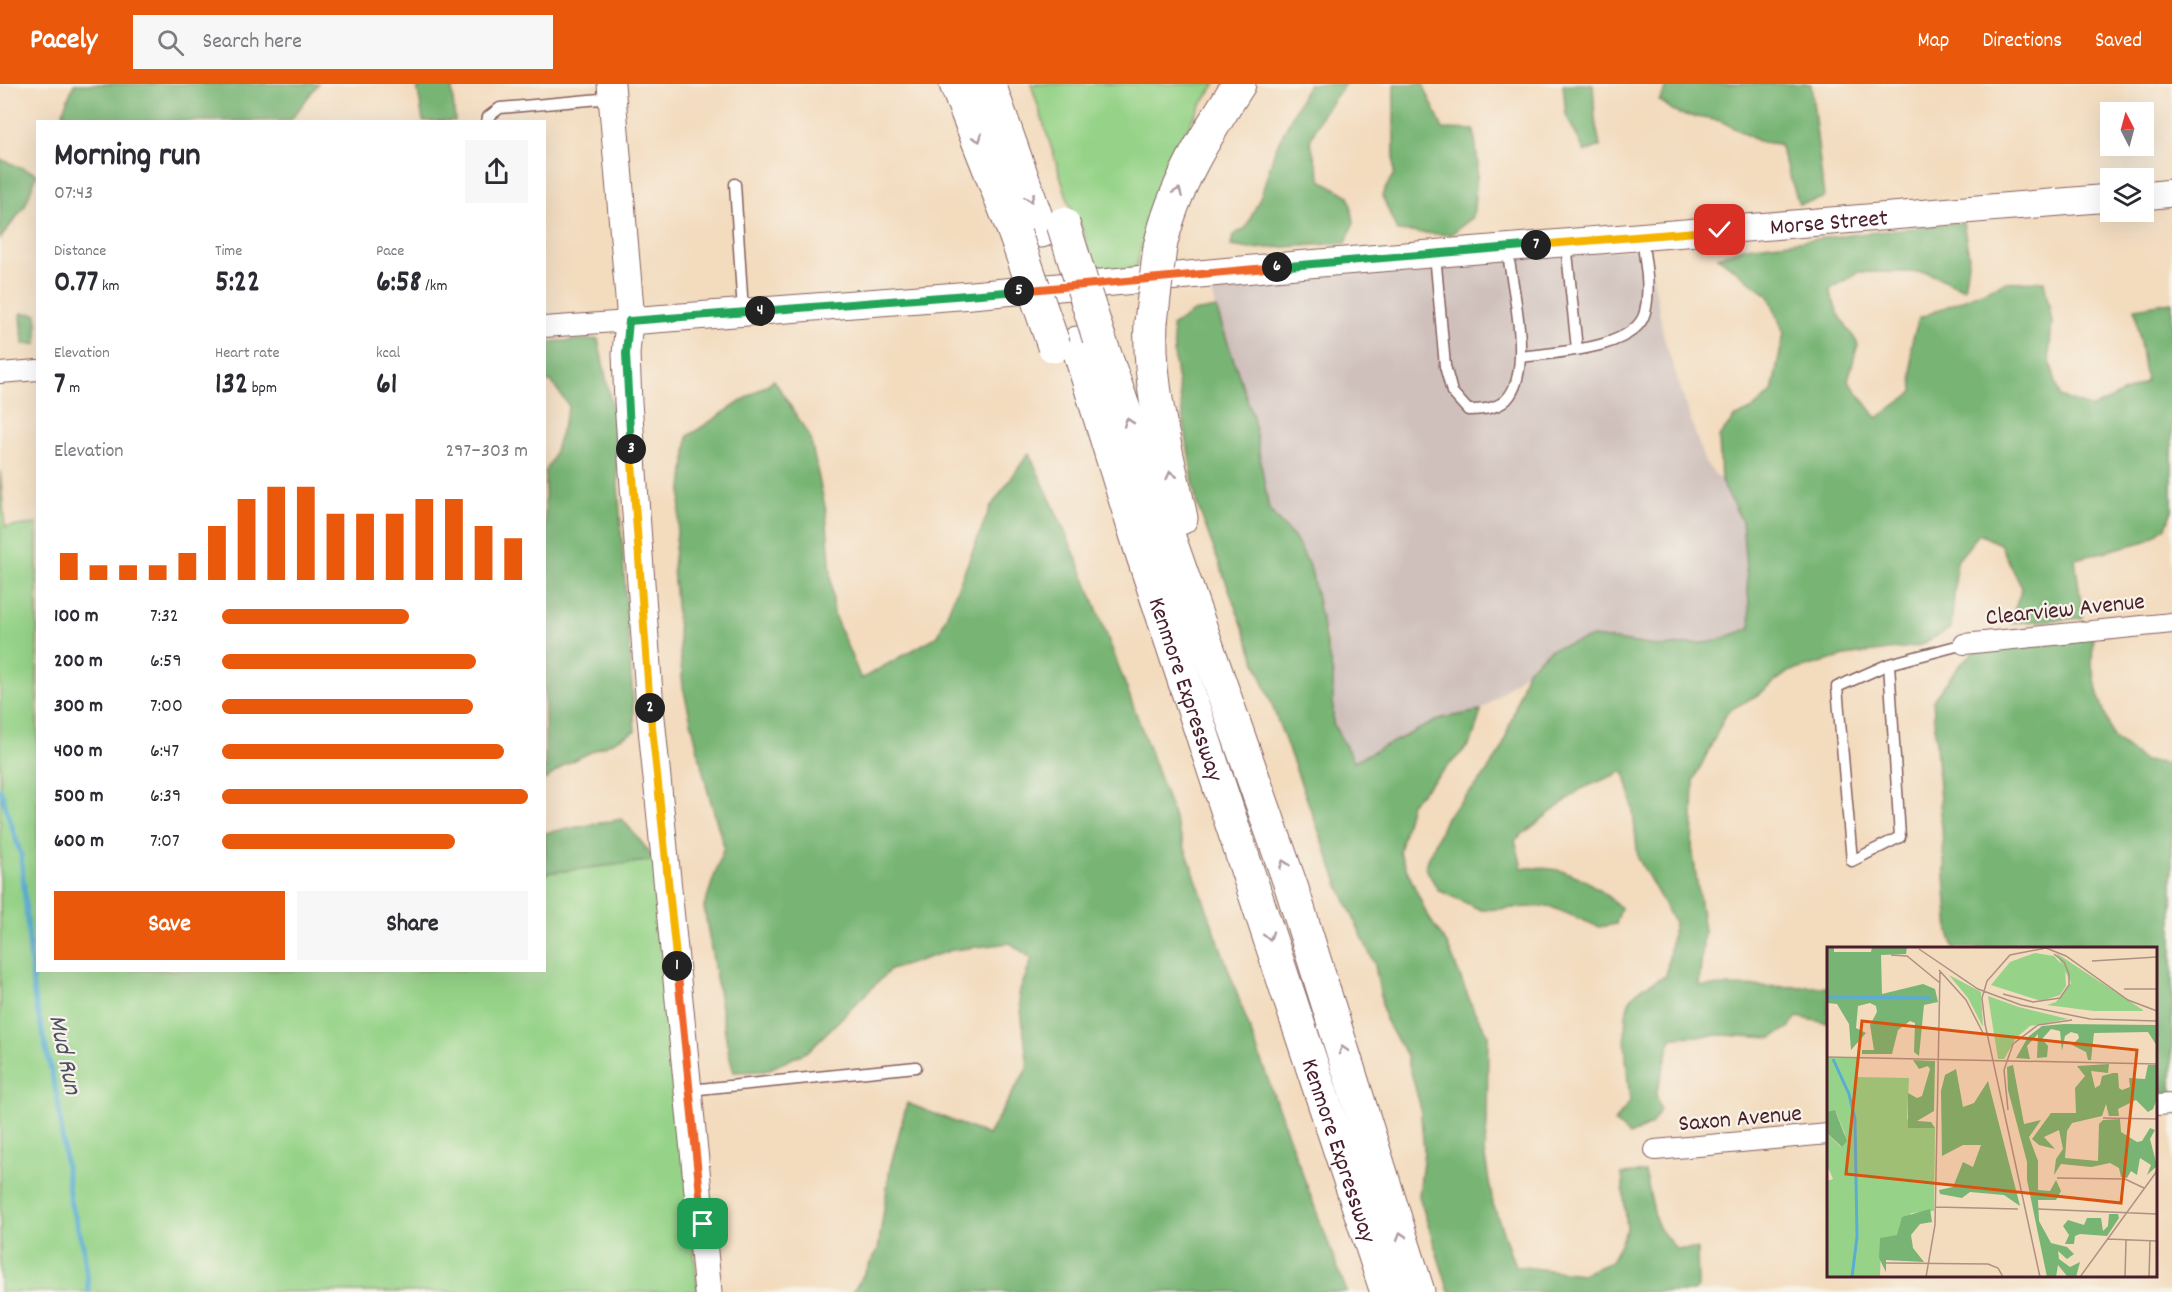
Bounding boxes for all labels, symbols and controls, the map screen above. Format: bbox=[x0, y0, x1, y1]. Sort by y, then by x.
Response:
search box bbox=[133, 15, 553, 69]
text: Pacely bbox=[30, 22, 97, 62]
icon: search bbox=[154, 26, 187, 59]
text: Search here bbox=[202, 27, 302, 58]
text: Map bbox=[1918, 27, 1949, 57]
text: Directions bbox=[1982, 27, 2062, 57]
text: Saved bbox=[2095, 27, 2142, 57]
north arrow bbox=[2100, 102, 2154, 156]
map controls bbox=[2100, 102, 2154, 222]
one-way arrow bbox=[971, 132, 983, 143]
text: Morning run bbox=[54, 134, 201, 181]
button: share bbox=[465, 140, 528, 203]
button: layers bbox=[2100, 168, 2154, 222]
text: 07:43 bbox=[54, 180, 93, 208]
one-way arrow bbox=[1171, 187, 1183, 198]
one-way arrow bbox=[1022, 192, 1035, 203]
street label: Morse Street bbox=[1769, 202, 1890, 246]
pin bbox=[1694, 204, 1745, 255]
icon: check bbox=[1703, 213, 1736, 246]
pin: 7 bbox=[1521, 230, 1551, 260]
text: 7 bbox=[1533, 233, 1539, 256]
text: Distance bbox=[54, 240, 106, 263]
text: Time bbox=[215, 240, 242, 263]
text: Pace bbox=[376, 240, 404, 263]
pin: 6 bbox=[1262, 252, 1292, 282]
text: 6 bbox=[1273, 255, 1281, 278]
text: 0.77 bbox=[54, 263, 98, 306]
text: 5:22 bbox=[215, 263, 260, 306]
text: 6:58 bbox=[376, 263, 422, 306]
text: km bbox=[98, 275, 120, 298]
text: /km bbox=[422, 275, 447, 298]
pin: 5 bbox=[1004, 276, 1034, 306]
text: 5 bbox=[1015, 279, 1023, 302]
pin: 4 bbox=[745, 296, 775, 326]
text: 4 bbox=[757, 299, 763, 322]
text: Elevation bbox=[54, 342, 110, 365]
text: Heart rate bbox=[215, 342, 280, 365]
text: kcal bbox=[376, 342, 400, 365]
text: 7 bbox=[54, 365, 66, 408]
text: 132 bbox=[215, 365, 248, 408]
text: 61 bbox=[376, 365, 397, 408]
text: m bbox=[66, 377, 80, 400]
text: bpm bbox=[248, 377, 277, 400]
one-way arrow bbox=[1123, 417, 1136, 428]
pin: 3 bbox=[616, 434, 646, 464]
text: 3 bbox=[627, 437, 635, 460]
text: Elevation bbox=[54, 438, 124, 466]
text: 297–303 m bbox=[446, 438, 528, 466]
one-way arrow bbox=[1166, 470, 1179, 480]
street label: Clearview Avenue bbox=[1984, 586, 2147, 636]
street label: Kenmore Expressway bbox=[1138, 593, 1231, 787]
text: 100 m bbox=[54, 603, 99, 631]
text: 7:32 bbox=[150, 603, 179, 631]
text: 200 m bbox=[54, 648, 103, 676]
text: 6:59 bbox=[150, 648, 182, 676]
text: 300 m bbox=[54, 693, 103, 721]
text: 7:00 bbox=[150, 693, 183, 721]
pin: 2 bbox=[635, 693, 665, 723]
text: 2 bbox=[647, 696, 654, 719]
text: 400 m bbox=[54, 738, 102, 766]
text: 6:47 bbox=[150, 738, 179, 766]
text: 500 m bbox=[54, 783, 103, 811]
text: 6:39 bbox=[150, 783, 181, 811]
text: 600 m bbox=[54, 828, 104, 856]
text: 7:07 bbox=[150, 828, 180, 856]
one-way arrow bbox=[1278, 859, 1291, 870]
button: Save bbox=[54, 891, 285, 960]
button: Share bbox=[297, 891, 528, 960]
one-way arrow bbox=[1262, 930, 1274, 941]
inset map bbox=[1827, 947, 2157, 1277]
pin: 1 bbox=[662, 951, 692, 981]
text: 1 bbox=[675, 954, 679, 977]
water label: Mud Run bbox=[37, 1012, 90, 1099]
one-way arrow bbox=[1338, 1045, 1350, 1056]
street label: Kenmore Expressway bbox=[1291, 1055, 1384, 1249]
street label: Saxon Avenue bbox=[1677, 1098, 1803, 1142]
pin bbox=[677, 1198, 728, 1249]
icon: arrive bbox=[686, 1207, 719, 1240]
one-way arrow bbox=[1395, 1231, 1408, 1242]

